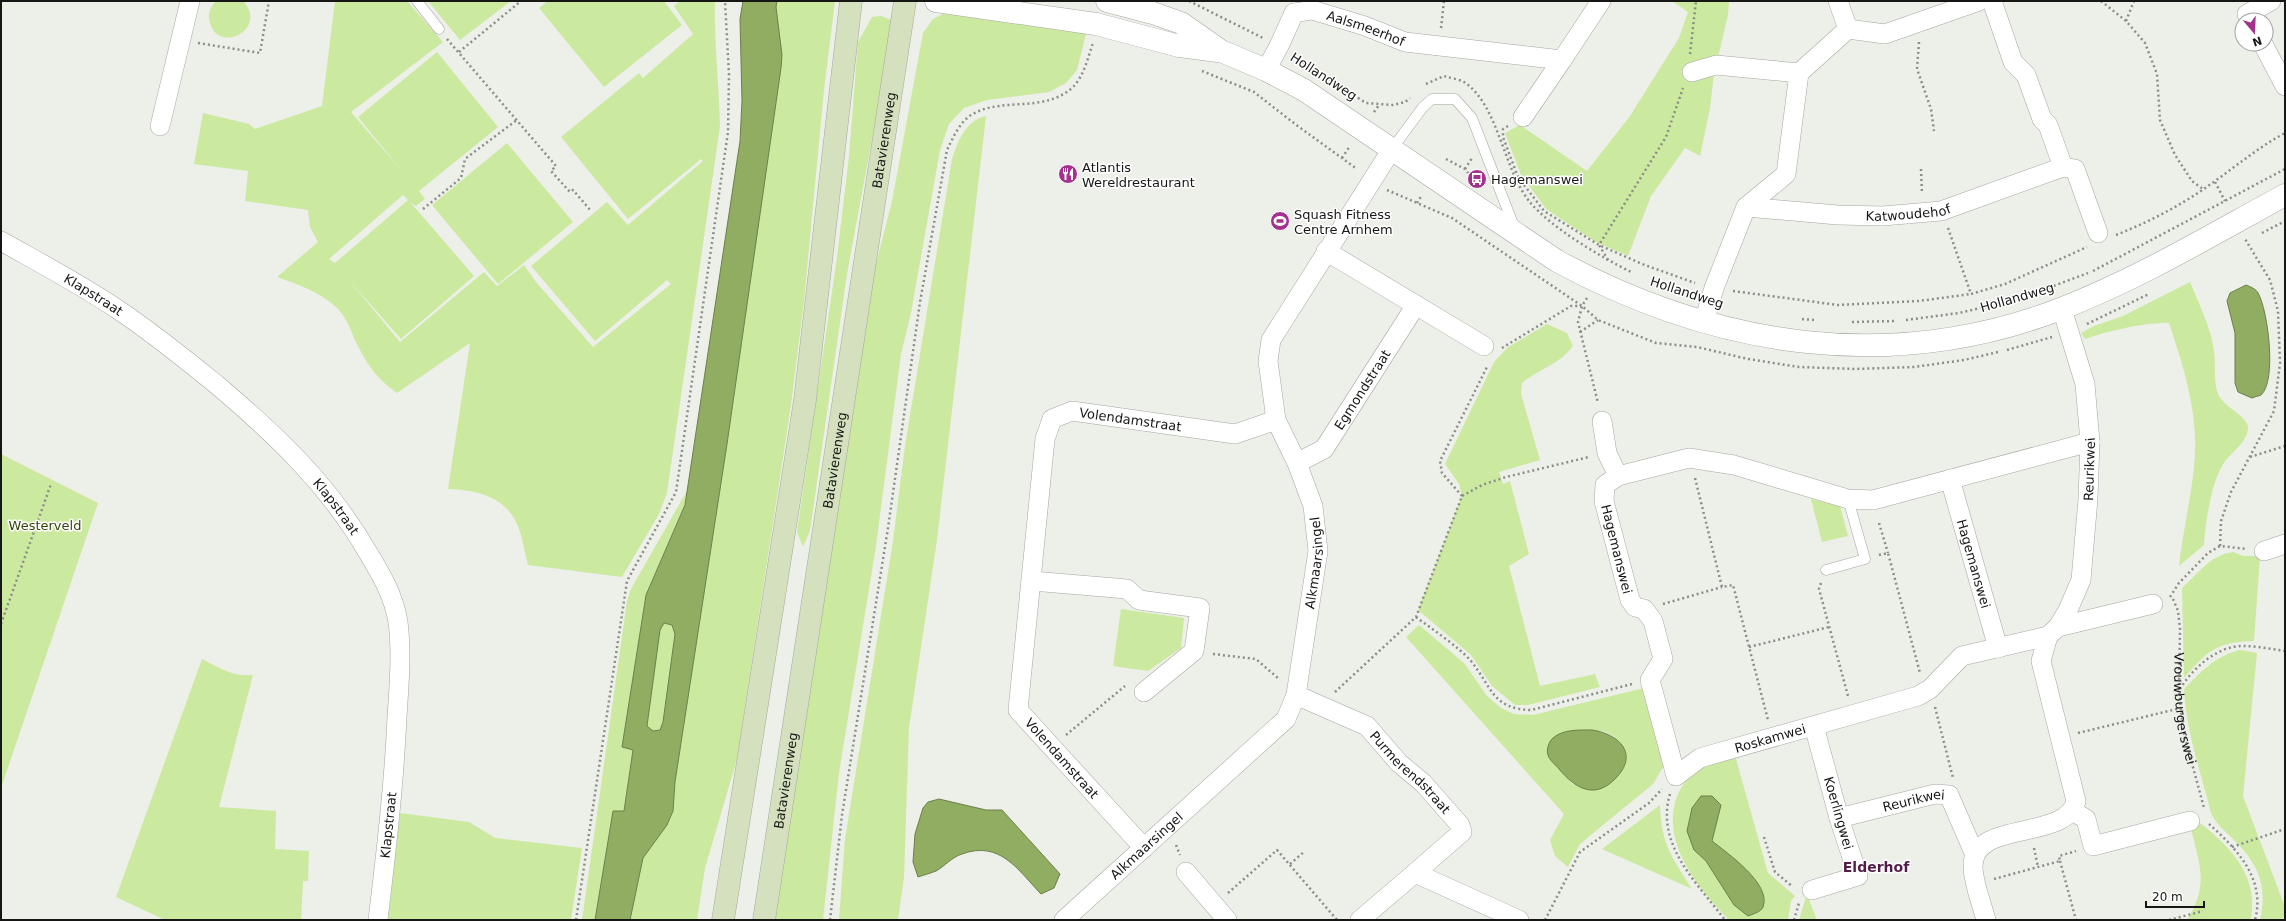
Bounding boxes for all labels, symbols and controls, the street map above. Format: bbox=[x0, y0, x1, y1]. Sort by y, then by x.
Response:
street label: Aalsmeerhof bbox=[1325, 8, 1407, 49]
north arrow bbox=[2234, 12, 2274, 52]
text: N bbox=[2251, 33, 2264, 49]
street label: Hollandweg bbox=[1288, 49, 1360, 103]
street label: Batavierenweg bbox=[869, 91, 899, 190]
place label: Atlantis Wereldrestaurant bbox=[1082, 160, 1195, 190]
restaurant icon: Atlantis Wereldrestaurant bbox=[1057, 163, 1079, 185]
bus stop icon: Hagemanswei bbox=[1466, 168, 1488, 190]
place label: Hagemanswei bbox=[1491, 172, 1583, 187]
street label: Katwoudehof bbox=[1866, 201, 1953, 224]
place label: Squash Fitness Centre Arnhem bbox=[1294, 207, 1393, 237]
sports icon: Squash Fitness Centre Arnhem bbox=[1269, 210, 1291, 232]
street label: Klapstraat bbox=[61, 271, 126, 319]
street label: Hollandweg bbox=[1648, 274, 1725, 311]
street label: Hollandweg bbox=[1978, 280, 2056, 315]
street label: Egmondstraat bbox=[1331, 347, 1393, 433]
street label: Volendamstraat bbox=[1078, 405, 1182, 434]
street label: Batavierenweg bbox=[820, 411, 850, 510]
street label: Reurikwei bbox=[2081, 437, 2098, 501]
street label: Klapstraat bbox=[310, 476, 362, 538]
street label: Hagemanswei bbox=[1598, 503, 1635, 596]
street label: Alkmaarsingel bbox=[1302, 516, 1326, 610]
park label: Westerveld bbox=[9, 518, 81, 533]
street label: Hagemanswei bbox=[1954, 518, 1993, 610]
street label: Vrouwburgerswei bbox=[2171, 652, 2199, 766]
street label: Volendamstraat bbox=[1022, 715, 1102, 802]
street label: Roskamwei bbox=[1733, 721, 1807, 756]
street label: Purmerendstraat bbox=[1367, 728, 1453, 817]
street label: Batavierenweg bbox=[771, 731, 801, 830]
street label: Koerlingwei bbox=[1821, 775, 1856, 851]
street label: Reurikwei bbox=[1881, 787, 1945, 815]
street label: Klapstraat bbox=[378, 791, 399, 859]
street label: Alkmaarsingel bbox=[1107, 809, 1186, 882]
district label: Elderhof bbox=[1843, 859, 1910, 875]
scale bar bbox=[2146, 883, 2204, 909]
text: 20 m bbox=[2152, 890, 2183, 904]

